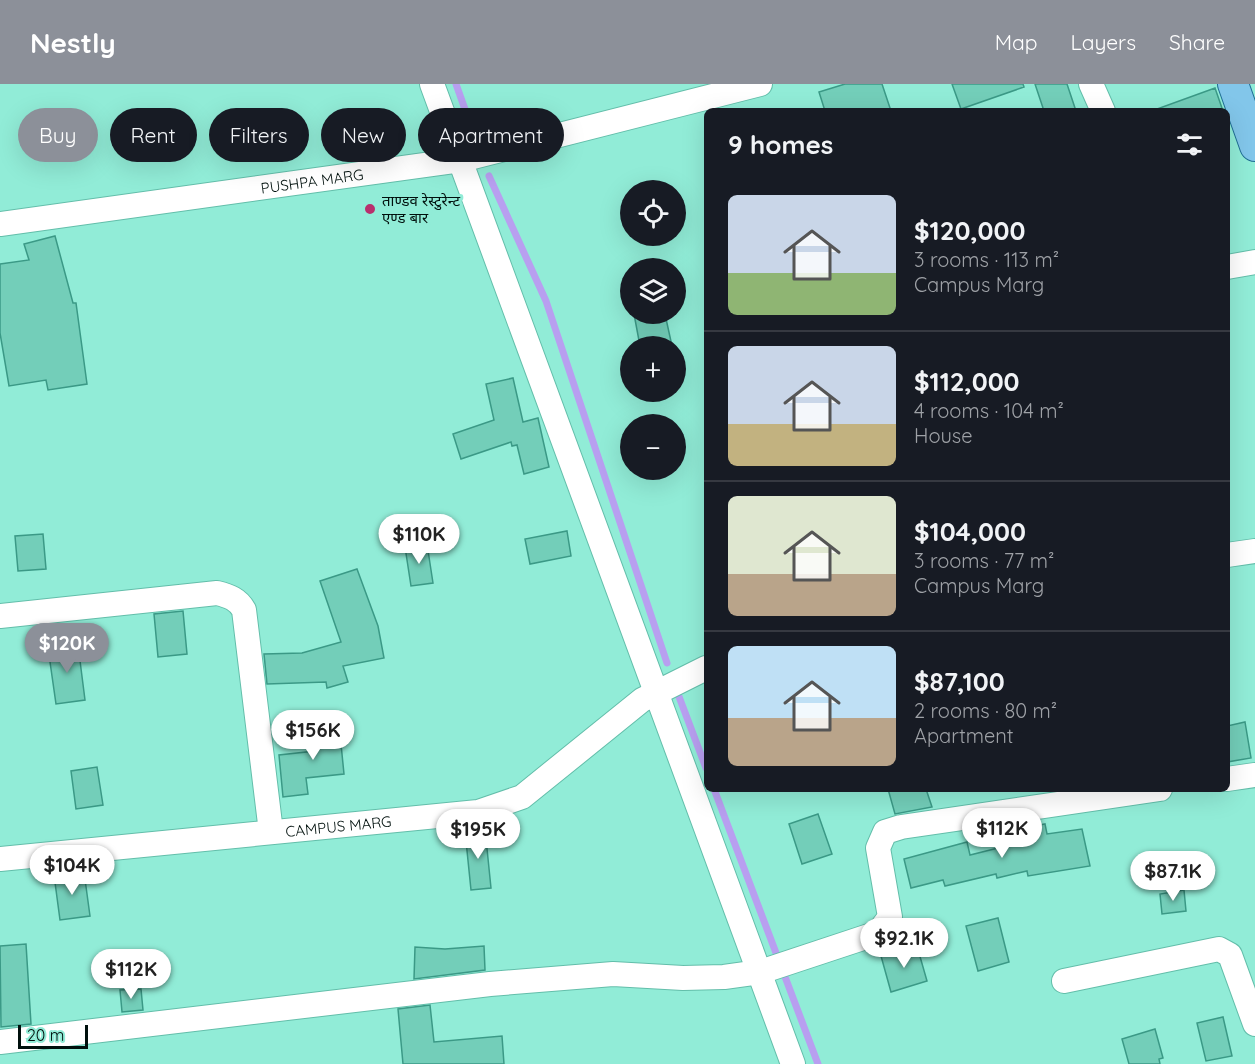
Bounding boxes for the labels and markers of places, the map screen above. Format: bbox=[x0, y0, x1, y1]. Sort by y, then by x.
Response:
place label: ताण्डव रेस्टुरेन्ट एण्ड बार bbox=[382, 191, 460, 227]
marker: ताण्डव रेस्टुरेन्ट एण्ड बार bbox=[363, 202, 377, 216]
pin: $110K bbox=[377, 514, 461, 565]
pin: $120K bbox=[25, 623, 109, 674]
pin: $156K bbox=[271, 710, 355, 761]
pin: $112K bbox=[960, 808, 1044, 859]
pin: $195K bbox=[436, 809, 520, 860]
pin: $104K bbox=[30, 845, 114, 896]
pin: $87.1K bbox=[1124, 851, 1222, 902]
pin: $92.1K bbox=[855, 918, 953, 969]
pin: $112K bbox=[89, 949, 173, 1000]

